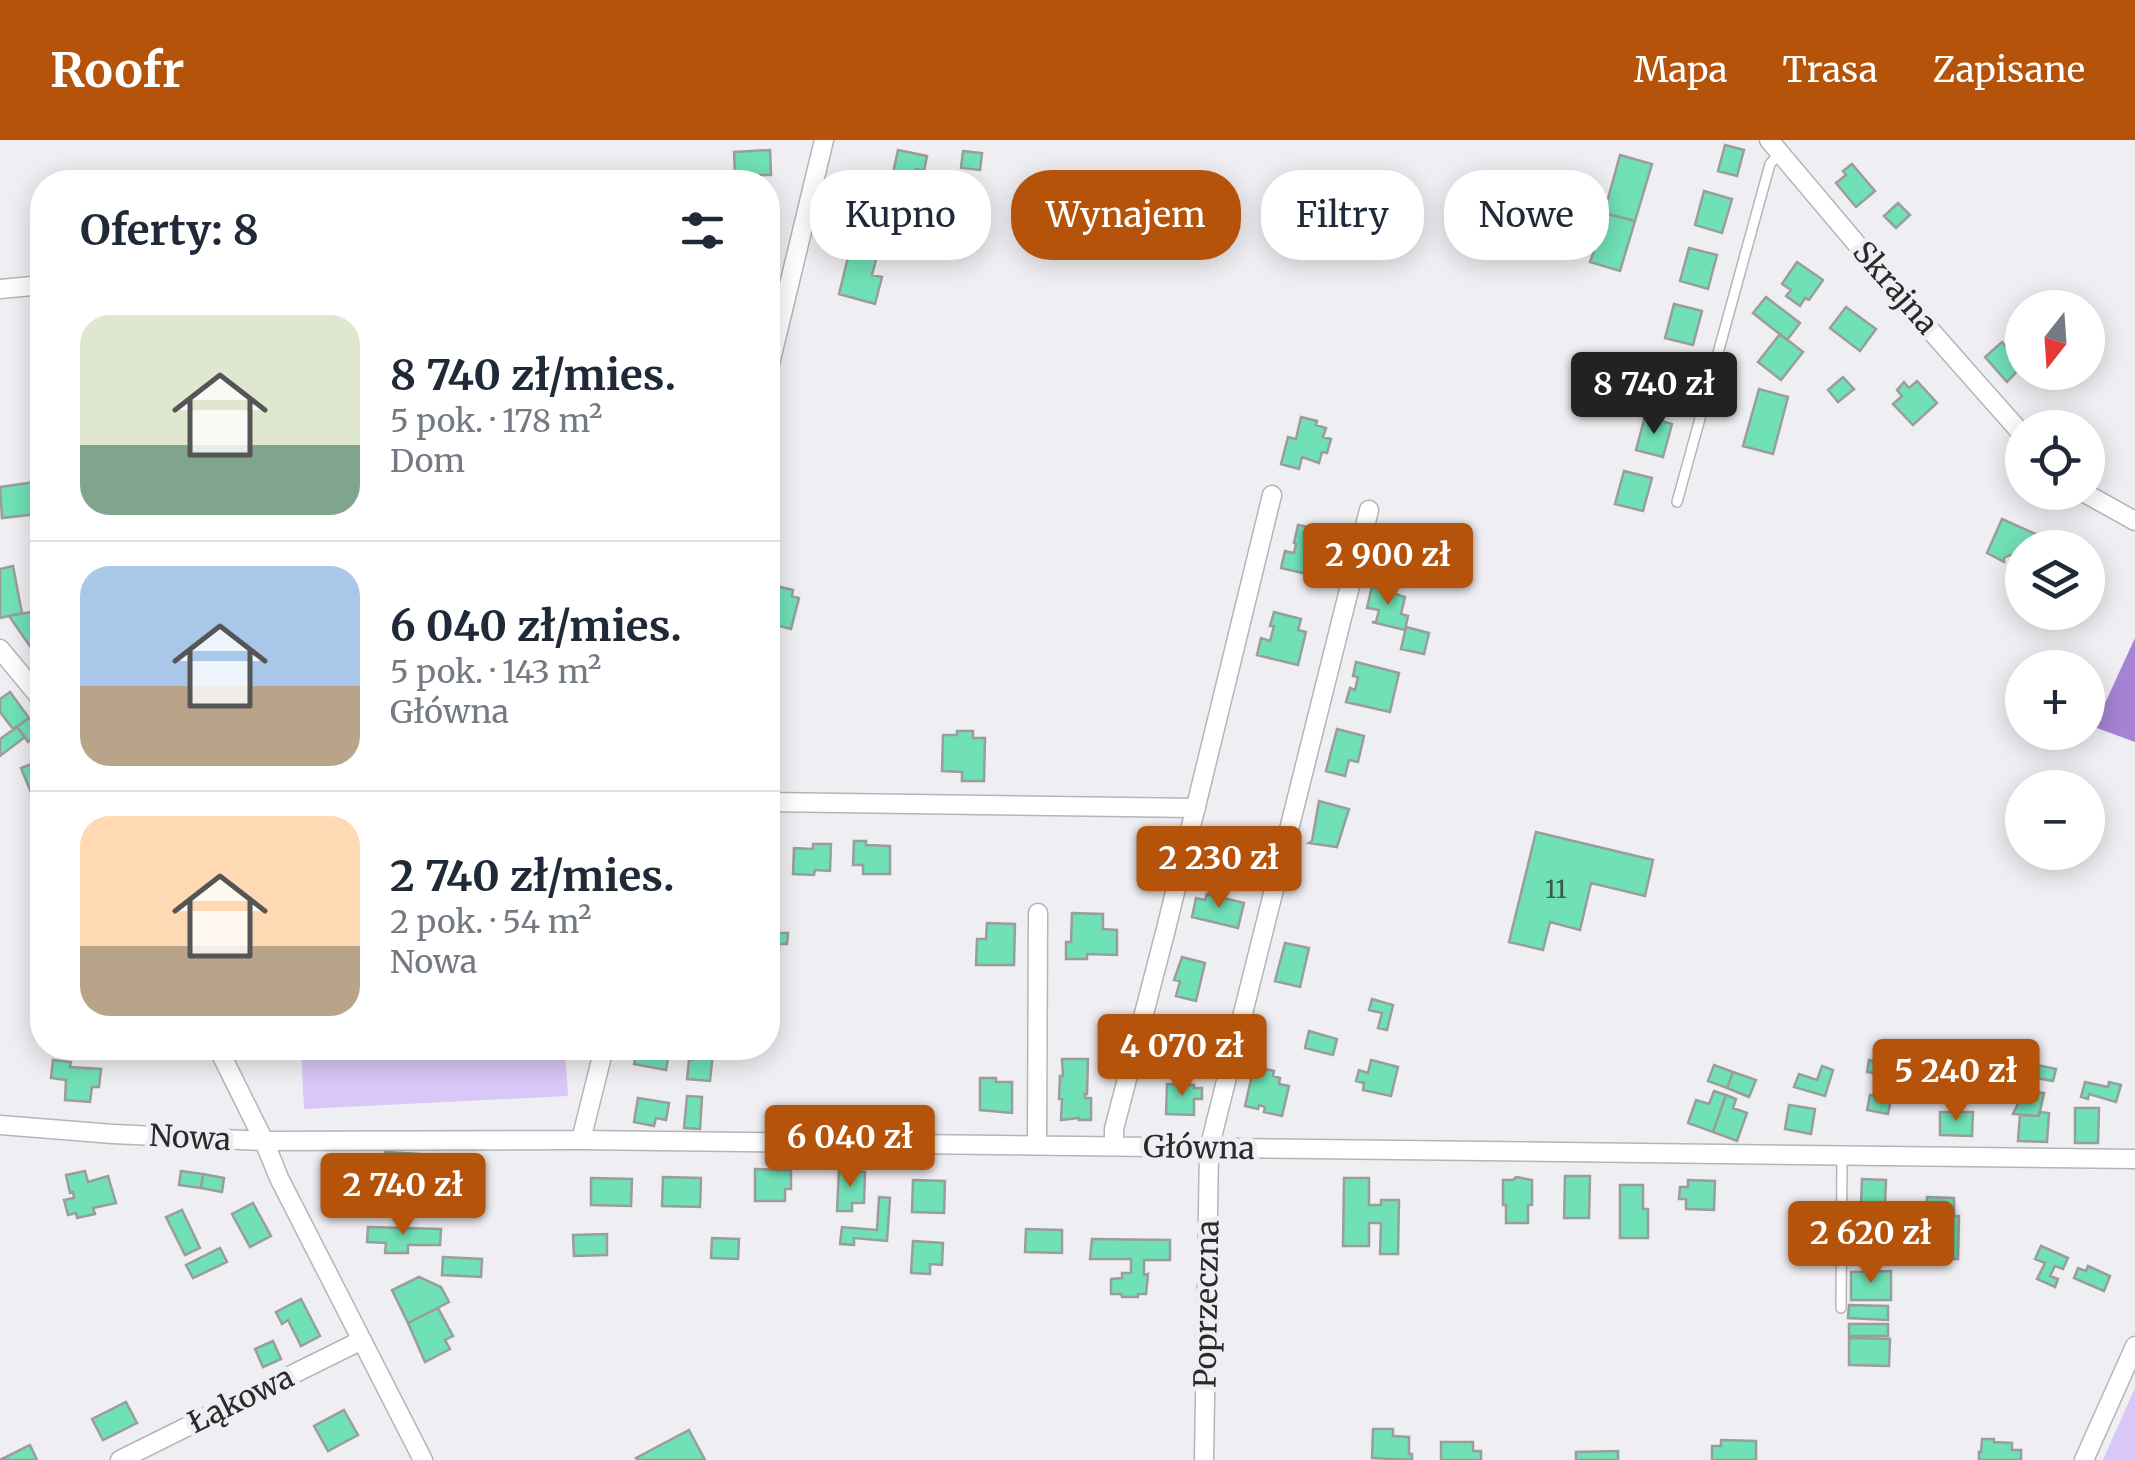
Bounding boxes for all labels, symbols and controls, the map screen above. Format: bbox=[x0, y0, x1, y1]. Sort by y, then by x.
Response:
text: Roofr bbox=[50, 40, 184, 100]
text: Mapa bbox=[1634, 48, 1728, 92]
text: Trasa bbox=[1783, 48, 1878, 92]
text: Zapisane bbox=[1933, 48, 2085, 92]
chip: Kupno bbox=[810, 170, 991, 260]
chip: Wynajem bbox=[1011, 170, 1241, 260]
chip: Filtry bbox=[1261, 170, 1424, 260]
chip: Nowe bbox=[1444, 170, 1609, 260]
icon: filters bbox=[675, 203, 730, 258]
text: Oferty: 8 bbox=[80, 204, 259, 256]
street label: Skrajna bbox=[1845, 233, 1946, 342]
north arrow bbox=[2005, 290, 2105, 390]
map controls bbox=[2005, 290, 2105, 870]
text: 8 740 zł/mies. bbox=[390, 349, 676, 401]
pin: 8 740 zł bbox=[1551, 352, 1757, 437]
icon: home bbox=[160, 355, 280, 475]
text: 8 740 zł bbox=[1593, 364, 1715, 404]
text: 5 pok. · 178 m² bbox=[390, 401, 603, 441]
button: locate bbox=[2005, 410, 2105, 510]
text: Dom bbox=[390, 441, 465, 481]
pin: 2 900 zł bbox=[1285, 523, 1491, 608]
button: layers bbox=[2005, 530, 2105, 630]
text: 2 900 zł bbox=[1325, 535, 1451, 575]
text: 6 040 zł/mies. bbox=[390, 600, 682, 652]
icon: home bbox=[160, 606, 280, 726]
button: + bbox=[2005, 650, 2105, 750]
text: 5 pok. · 143 m² bbox=[390, 652, 601, 692]
text: Główna bbox=[390, 692, 509, 732]
button: − bbox=[2005, 770, 2105, 870]
pin: 2 230 zł bbox=[1116, 826, 1322, 911]
text: 2 230 zł bbox=[1159, 838, 1279, 878]
text: 2 740 zł/mies. bbox=[390, 850, 675, 902]
icon: home bbox=[160, 856, 280, 976]
house number: 11 bbox=[1545, 873, 1567, 905]
text: 2 pok. · 54 m² bbox=[390, 902, 592, 942]
text: Nowa bbox=[390, 942, 477, 982]
pin: 4 070 zł bbox=[1079, 1014, 1285, 1099]
text: 4 070 zł bbox=[1120, 1026, 1244, 1066]
pin: 5 240 zł bbox=[1853, 1039, 2059, 1124]
text: 5 240 zł bbox=[1895, 1051, 2017, 1091]
pin: 6 040 zł bbox=[747, 1105, 953, 1190]
street label: Nowa bbox=[148, 1116, 232, 1158]
text: 6 040 zł bbox=[787, 1117, 913, 1157]
street label: Główna bbox=[1143, 1127, 1255, 1167]
pin: 2 740 zł bbox=[300, 1153, 506, 1238]
text: 2 740 zł bbox=[343, 1165, 463, 1205]
pin: 2 620 zł bbox=[1768, 1201, 1974, 1286]
text: 2 620 zł bbox=[1810, 1213, 1932, 1253]
street label: Poprzeczna bbox=[1186, 1220, 1226, 1388]
street label: Łąkowa bbox=[182, 1357, 300, 1441]

